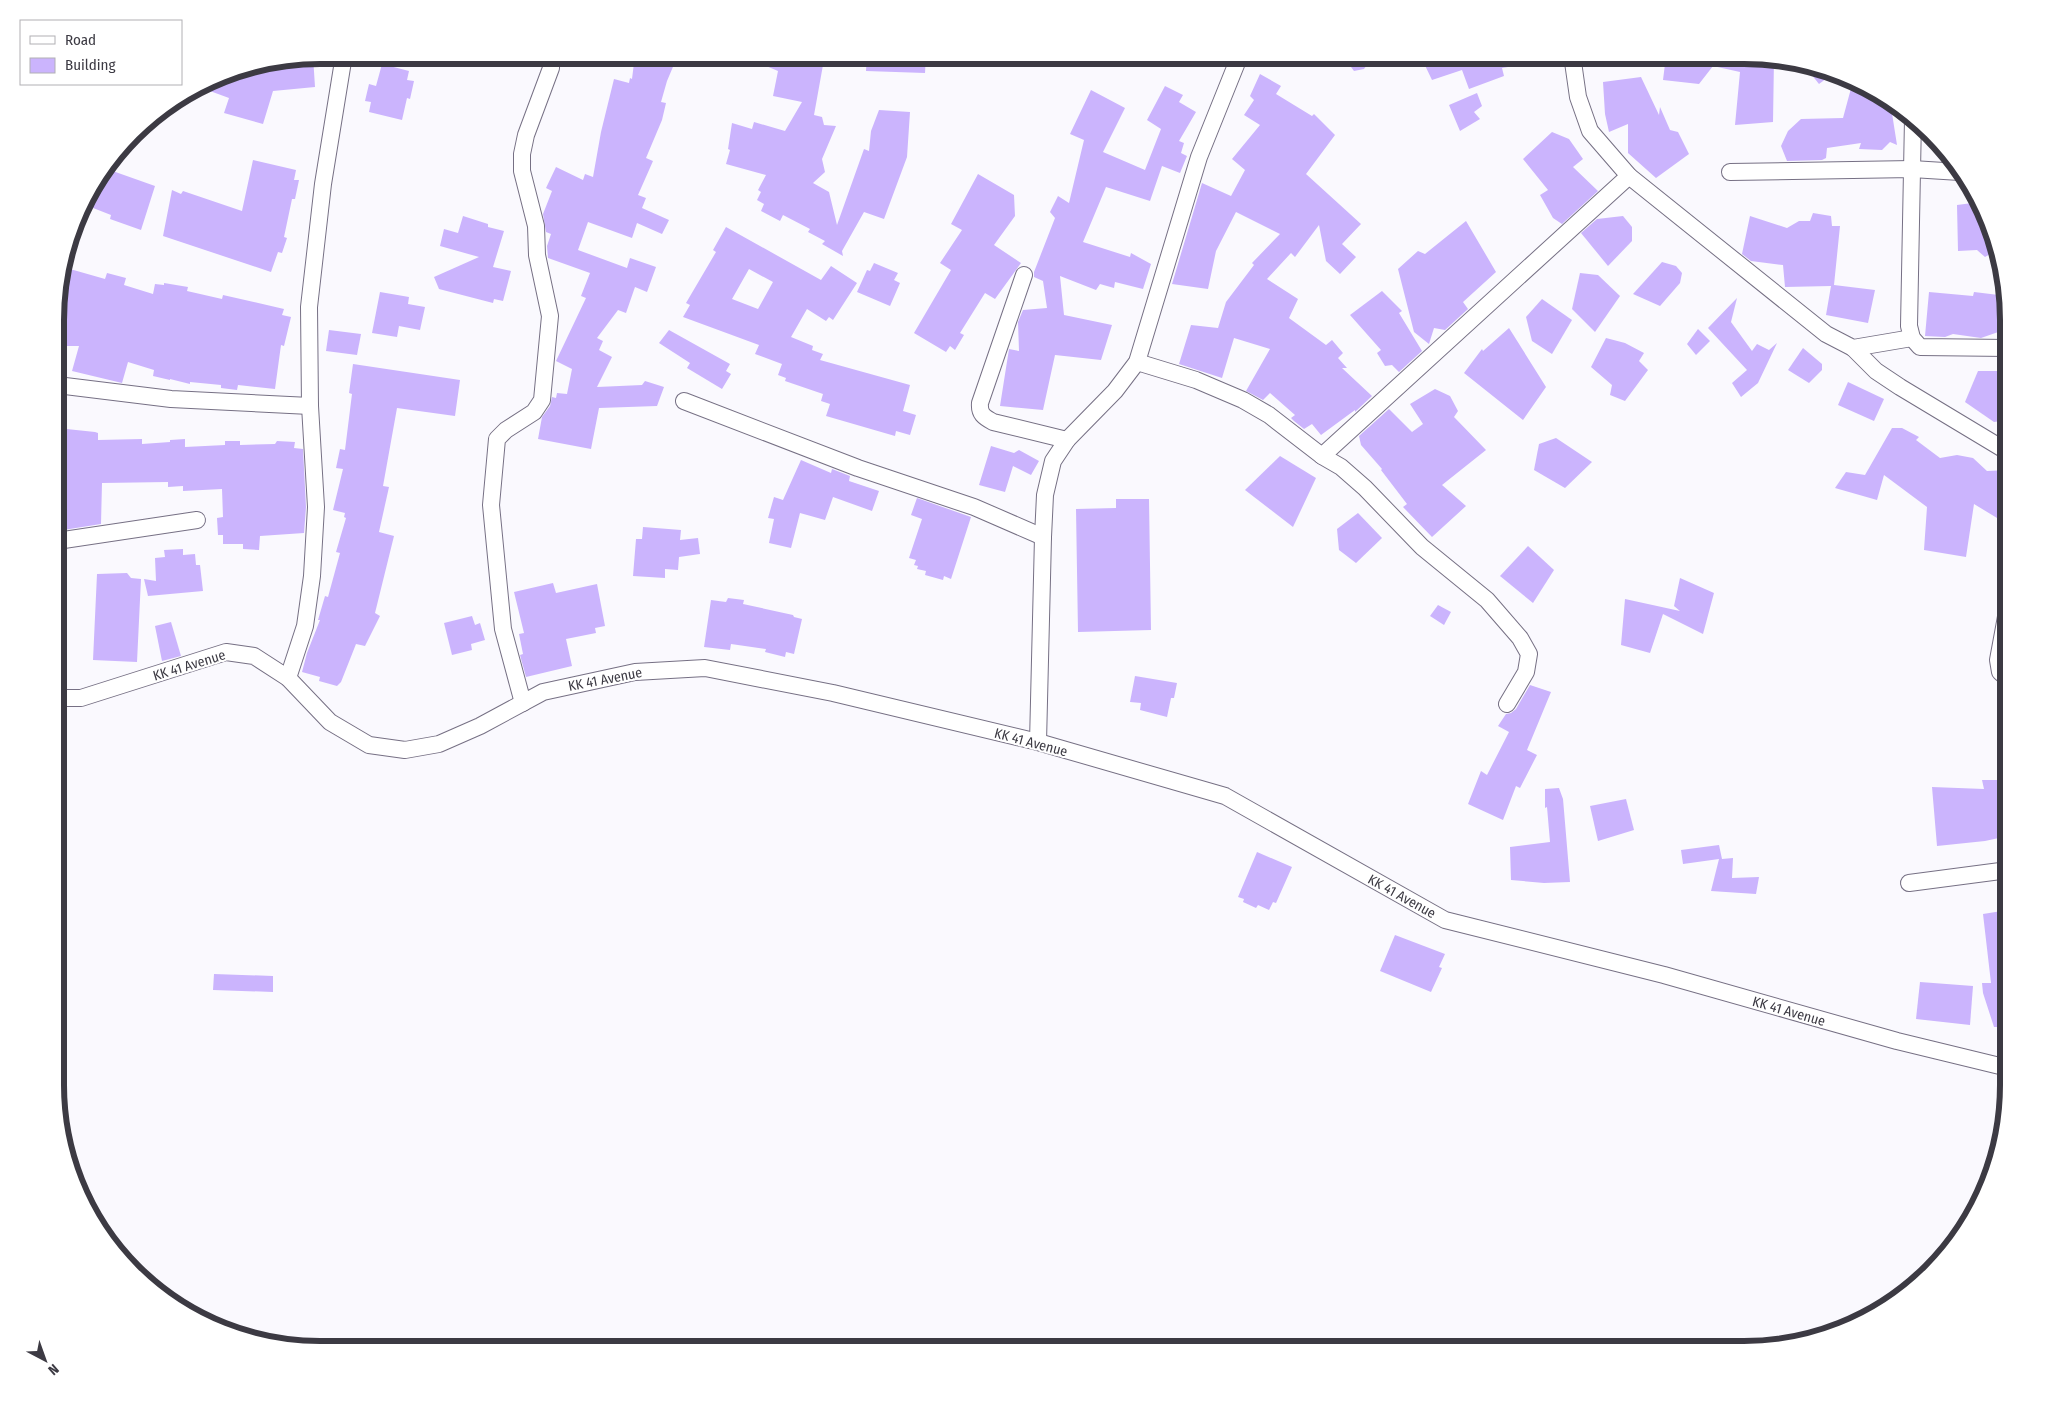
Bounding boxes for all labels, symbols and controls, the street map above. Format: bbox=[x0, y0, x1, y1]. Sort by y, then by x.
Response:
legend bbox=[20, 20, 182, 85]
text: Road bbox=[65, 31, 96, 49]
text: Building bbox=[65, 56, 116, 74]
street label: KK 41 Avenue bbox=[151, 646, 228, 685]
street label: KK 41 Avenue bbox=[567, 664, 644, 695]
street label: KK 41 Avenue bbox=[992, 725, 1069, 760]
street label: KK 41 Avenue bbox=[1365, 871, 1439, 922]
street label: KK 41 Avenue bbox=[1750, 993, 1827, 1030]
north arrow bbox=[20, 1335, 70, 1385]
text: N bbox=[44, 1360, 62, 1379]

